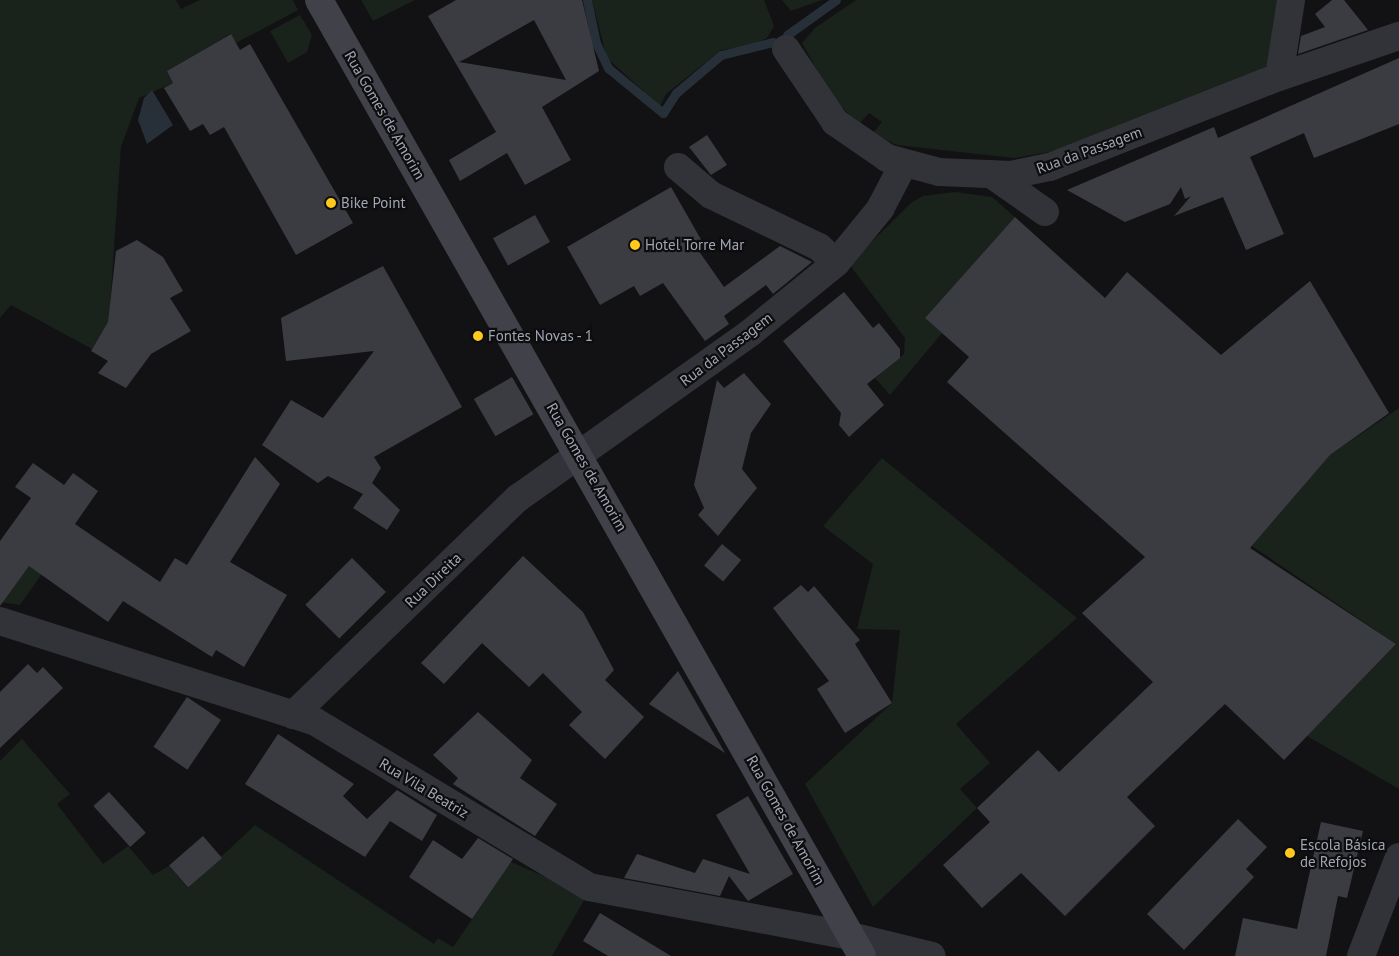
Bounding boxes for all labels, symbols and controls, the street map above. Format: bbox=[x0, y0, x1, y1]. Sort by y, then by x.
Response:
street label: Rua Gomes de Amorim bbox=[341, 47, 429, 183]
street label: Rua da Passagem bbox=[1034, 123, 1144, 177]
place label: Bike Point bbox=[341, 194, 406, 212]
marker: Bike Point bbox=[325, 197, 337, 209]
place label: Hotel Torre Mar bbox=[645, 236, 745, 254]
marker: Hotel Torre Mar bbox=[629, 239, 641, 251]
street label: Rua da Passagem bbox=[676, 308, 776, 390]
place label: Fontes Novas - 1 bbox=[488, 327, 595, 345]
marker: Fontes Novas - 1 bbox=[472, 330, 484, 342]
street label: Rua Gomes de Amorim bbox=[543, 399, 631, 535]
street label: Rua Direita bbox=[401, 549, 465, 611]
street label: Rua Gomes de Amorim bbox=[743, 752, 829, 888]
street label: Rua Vila Beatriz bbox=[376, 754, 472, 822]
place label: Escola Básica de Refojos bbox=[1300, 835, 1385, 870]
marker: Escola Básica de Refojos bbox=[1284, 847, 1296, 859]

